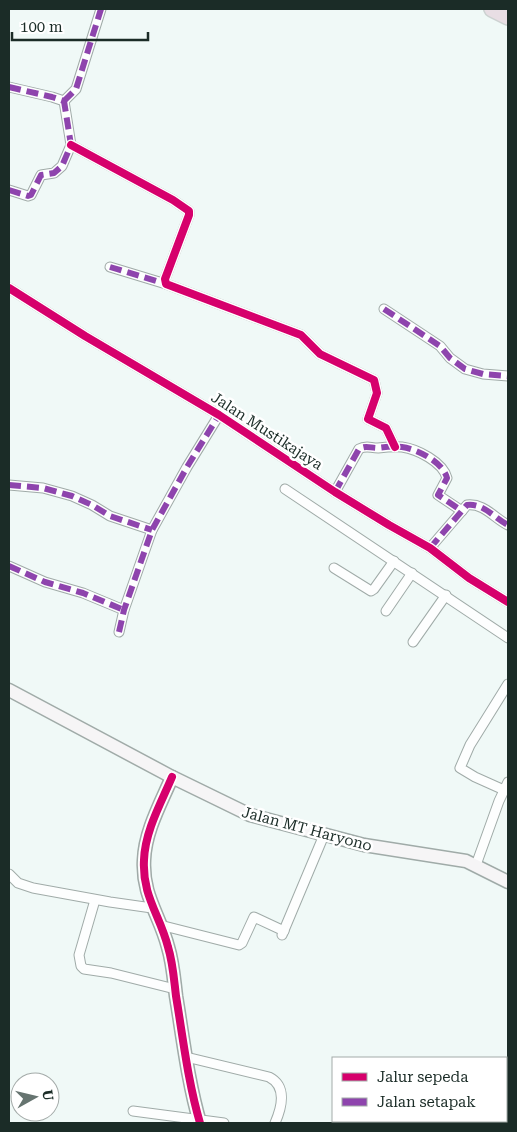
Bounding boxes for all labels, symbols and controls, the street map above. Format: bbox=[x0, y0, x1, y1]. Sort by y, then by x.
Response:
scale bar bbox=[12, 10, 149, 42]
text: 100 m bbox=[20, 18, 63, 36]
street label: Jalan Mustikajaya bbox=[208, 388, 326, 474]
street label: Jalan MT Haryono bbox=[240, 803, 374, 855]
legend bbox=[332, 1057, 507, 1122]
text: Jalur sepeda bbox=[377, 1068, 468, 1086]
north arrow bbox=[10, 1072, 60, 1122]
text: U bbox=[39, 1089, 57, 1102]
text: Jalan setapak bbox=[377, 1093, 476, 1111]

